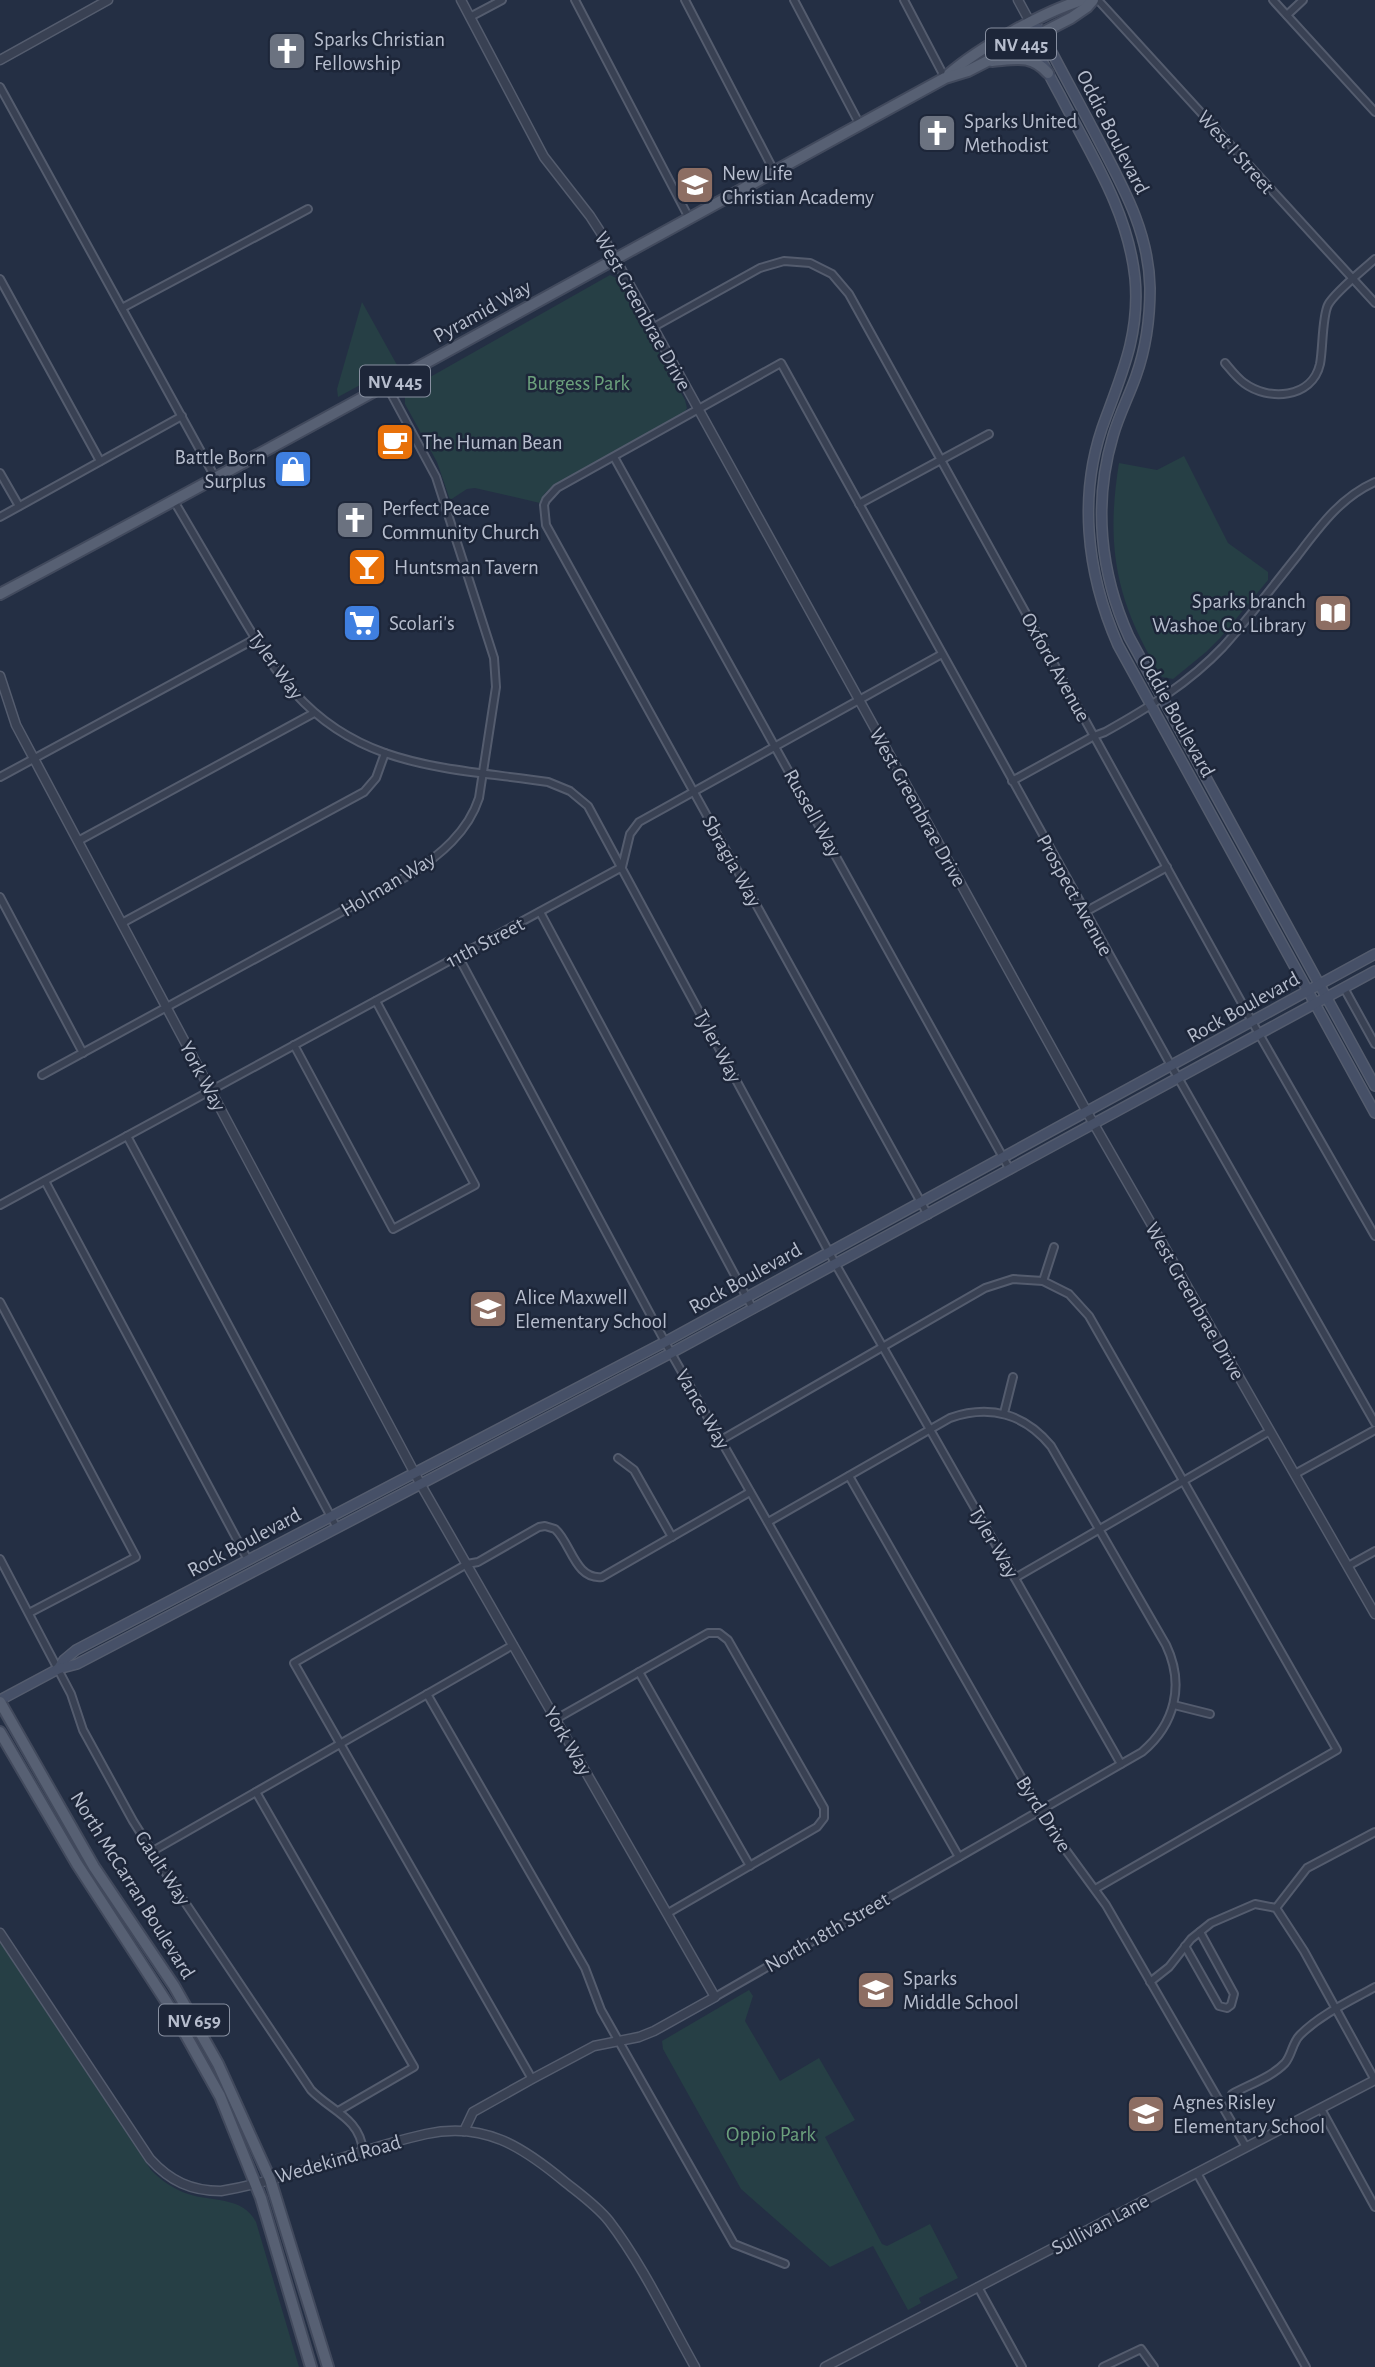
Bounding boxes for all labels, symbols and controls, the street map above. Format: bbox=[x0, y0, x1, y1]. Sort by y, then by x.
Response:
road number: NV 445 bbox=[986, 28, 1056, 60]
place label: Sparks Christian Fellowship bbox=[314, 29, 445, 74]
church icon: Sparks Christian Fellowship bbox=[266, 30, 308, 72]
street label: Oddie Boulevard bbox=[1072, 67, 1153, 198]
street label: West I Street bbox=[1193, 107, 1278, 198]
place label: Sparks United Methodist bbox=[964, 111, 1077, 156]
church icon: Sparks United Methodist bbox=[916, 112, 958, 154]
place label: New Life Christian Academy bbox=[722, 163, 874, 208]
school or university icon: New Life Christian Academy bbox=[674, 164, 716, 206]
street label: West Greenbrae Drive bbox=[590, 228, 695, 394]
street label: Pyramid Way bbox=[430, 276, 535, 347]
road number: NV 445 bbox=[360, 366, 430, 396]
park label: Burgess Park bbox=[526, 373, 630, 394]
cafe icon: The Human Bean bbox=[374, 421, 416, 463]
place label: The Human Bean bbox=[422, 432, 562, 453]
place label: Battle Born Surplus bbox=[175, 447, 266, 492]
shop icon: Battle Born Surplus bbox=[272, 448, 314, 490]
place label: Perfect Peace Community Church bbox=[382, 498, 540, 543]
church icon: Perfect Peace Community Church bbox=[334, 499, 376, 541]
bar icon: Huntsman Tavern bbox=[346, 546, 388, 588]
place label: Huntsman Tavern bbox=[394, 557, 539, 578]
place label: Sparks branch Washoe Co. Library bbox=[1152, 591, 1306, 636]
library icon: Sparks branch Washoe Co. Library bbox=[1312, 592, 1354, 634]
supermarket icon: Scolari's bbox=[341, 602, 383, 644]
street label: Oxford Avenue bbox=[1017, 609, 1094, 725]
place label: Scolari's bbox=[389, 613, 455, 634]
street label: Tyler Way bbox=[244, 627, 307, 703]
street label: Oddie Boulevard bbox=[1134, 652, 1219, 781]
street label: West Greenbrae Drive bbox=[865, 724, 970, 890]
street label: Russell Way bbox=[780, 766, 845, 861]
street label: Sbragia Way bbox=[698, 812, 765, 911]
street label: Prospect Avenue bbox=[1033, 831, 1117, 960]
street label: Holman Way bbox=[337, 848, 439, 921]
street label: 11th Street bbox=[443, 913, 528, 972]
street label: Rock Boulevard bbox=[1183, 968, 1303, 1047]
street label: Tyler Way bbox=[690, 1006, 745, 1086]
street label: York Way bbox=[176, 1038, 230, 1115]
street label: West Greenbrae Drive bbox=[1141, 1219, 1248, 1384]
street label: Rock Boulevard bbox=[685, 1239, 805, 1318]
place label: Alice Maxwell Elementary School bbox=[515, 1287, 667, 1332]
school or university icon: Alice Maxwell Elementary School bbox=[467, 1288, 509, 1330]
street label: Vance Way bbox=[671, 1366, 734, 1453]
street label: Tyler Way bbox=[965, 1503, 1022, 1582]
street label: Rock Boulevard bbox=[184, 1504, 304, 1581]
street label: York Way bbox=[540, 1703, 596, 1779]
street label: Byrd Drive bbox=[1012, 1773, 1075, 1856]
street label: North McCarran Boulevard bbox=[66, 1788, 199, 1983]
street label: Gault Way bbox=[131, 1827, 194, 1909]
street label: North 18th Street bbox=[762, 1888, 893, 1976]
place label: Sparks Middle School bbox=[903, 1968, 1019, 2013]
school or university icon: Sparks Middle School bbox=[855, 1969, 897, 2011]
road number: NV 659 bbox=[159, 2004, 229, 2036]
place label: Agnes Risley Elementary School bbox=[1173, 2092, 1325, 2137]
school or university icon: Agnes Risley Elementary School bbox=[1125, 2093, 1167, 2135]
park label: Oppio Park bbox=[726, 2124, 816, 2145]
street label: Wedekind Road bbox=[273, 2131, 403, 2187]
street label: Sullivan Lane bbox=[1048, 2190, 1152, 2259]

